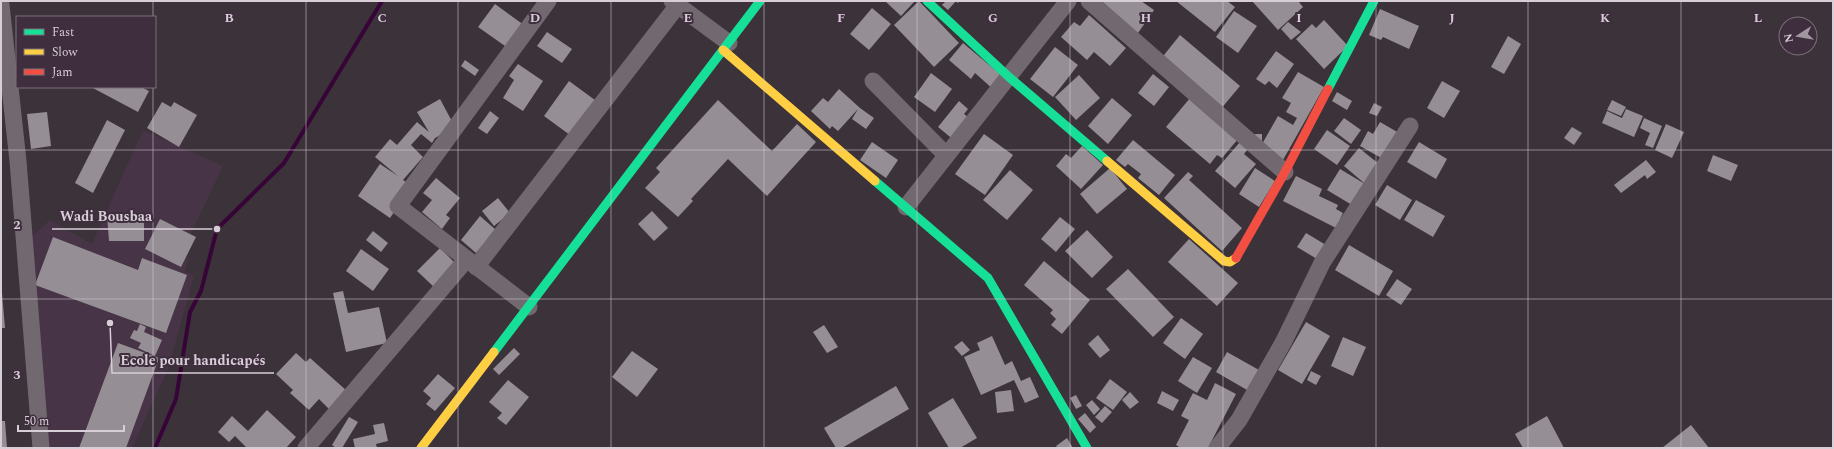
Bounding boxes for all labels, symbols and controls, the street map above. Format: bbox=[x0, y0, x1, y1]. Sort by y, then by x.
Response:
text: B bbox=[224, 8, 234, 28]
text: C bbox=[377, 8, 387, 28]
text: D bbox=[530, 8, 540, 28]
text: E bbox=[684, 8, 693, 28]
text: F bbox=[837, 8, 845, 28]
text: G bbox=[988, 8, 998, 28]
text: H bbox=[1141, 8, 1152, 28]
text: I bbox=[1296, 8, 1302, 28]
text: J bbox=[1449, 8, 1455, 28]
text: K bbox=[1600, 8, 1610, 28]
text: L bbox=[1754, 8, 1762, 28]
legend bbox=[16, 16, 156, 88]
north arrow bbox=[1778, 16, 1818, 56]
text: Fast bbox=[52, 23, 74, 42]
text: N bbox=[1779, 32, 1798, 44]
text: Slow bbox=[52, 43, 78, 62]
text: Jam bbox=[52, 63, 73, 82]
callout: Wadi Bousbaa bbox=[52, 203, 160, 229]
text: Wadi Bousbaa bbox=[60, 206, 153, 227]
text: 2 bbox=[13, 215, 21, 235]
callout: Ecole pour handicapés bbox=[112, 347, 274, 373]
text: Ecole pour handicapés bbox=[120, 350, 266, 371]
text: 3 bbox=[13, 365, 21, 385]
scale bar bbox=[18, 407, 124, 433]
text: 50 m bbox=[24, 412, 49, 431]

